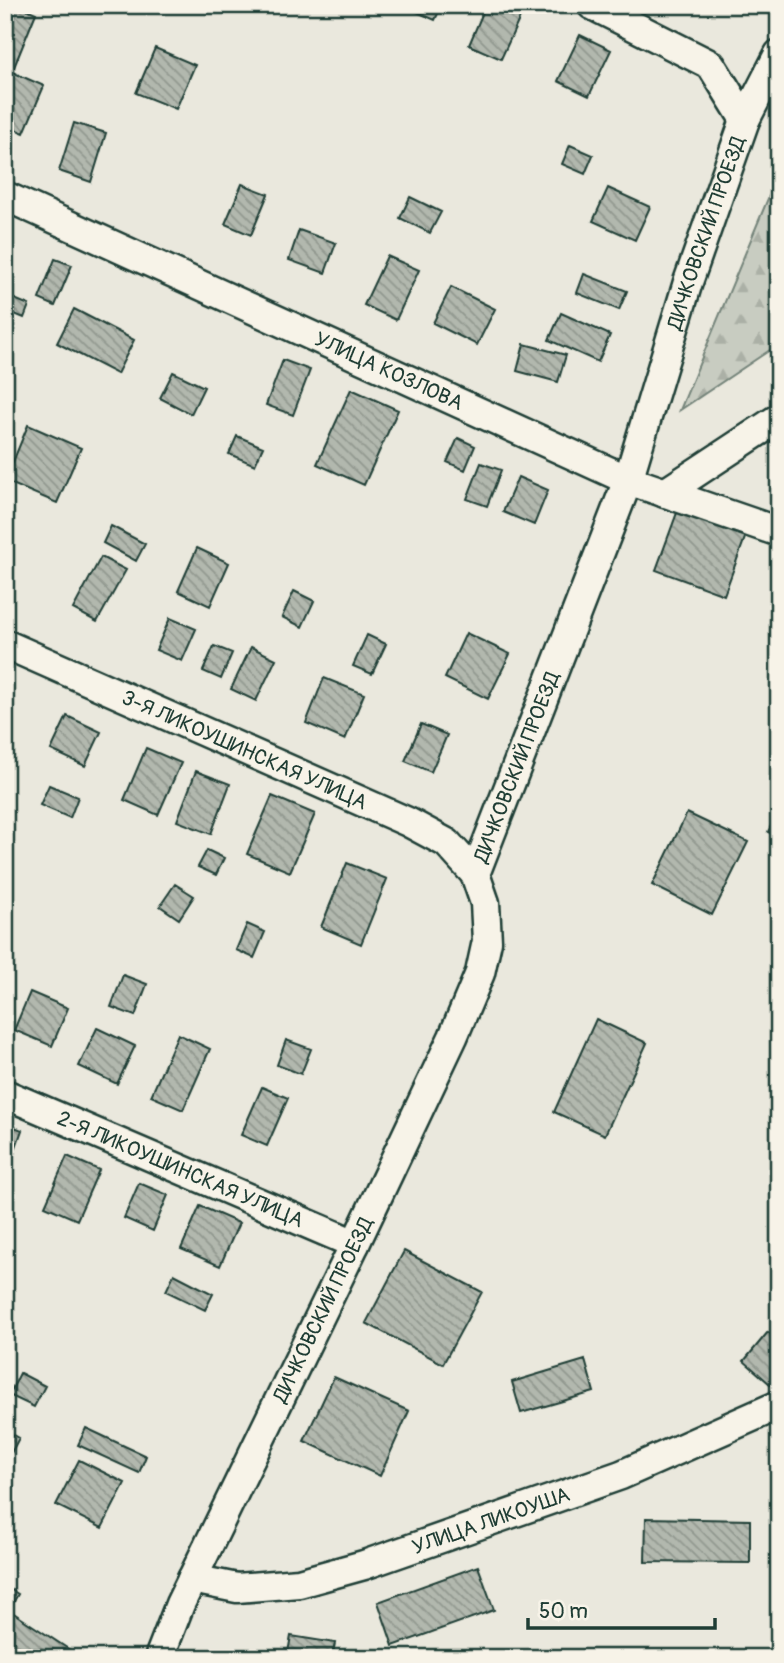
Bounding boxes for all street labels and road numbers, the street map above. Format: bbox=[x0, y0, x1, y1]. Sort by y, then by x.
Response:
street label: ДИЧКОВСКИЙ ПРОЕЗД bbox=[661, 132, 752, 334]
street label: УЛИЦА КОЗЛОВА bbox=[310, 325, 468, 417]
street label: ДИЧКОВСКИЙ ПРОЕЗД bbox=[467, 667, 566, 867]
street label: 3-Я ЛИКОУШИНСКАЯ УЛИЦА bbox=[118, 684, 372, 816]
street label: 2-Я ЛИКОУШИНСКАЯ УЛИЦА bbox=[53, 1105, 308, 1234]
street label: ДИЧКОВСКИЙ ПРОЕЗД bbox=[266, 1213, 379, 1408]
street label: УЛИЦА ЛИКОУША bbox=[409, 1481, 573, 1561]

